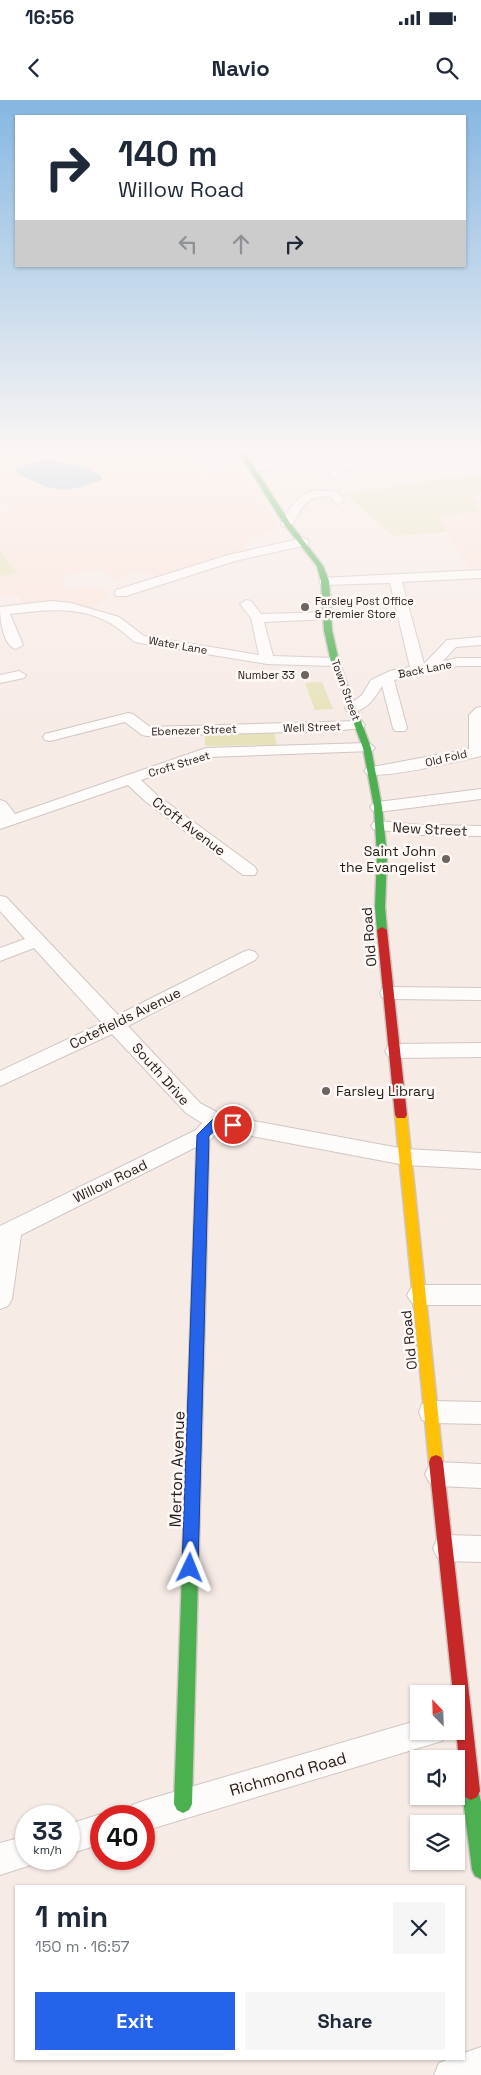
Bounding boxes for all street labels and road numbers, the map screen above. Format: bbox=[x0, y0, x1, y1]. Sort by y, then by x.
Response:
street label: Water Lane bbox=[148, 633, 208, 657]
street label: Back Lane bbox=[397, 657, 453, 681]
street label: Town Street bbox=[328, 658, 364, 722]
street label: Well Street bbox=[283, 719, 341, 735]
street label: Ebenezer Street bbox=[151, 722, 237, 738]
street label: Old Fold bbox=[424, 746, 468, 770]
street label: Croft Street bbox=[146, 748, 212, 780]
street label: Croft Avenue bbox=[149, 792, 229, 860]
street label: New Street bbox=[392, 818, 468, 840]
street label: Old Road bbox=[357, 906, 381, 968]
street label: Cotefields Avenue bbox=[66, 983, 184, 1053]
street label: South Drive bbox=[128, 1039, 194, 1109]
street label: Willow Road bbox=[70, 1155, 150, 1207]
street label: Old Road bbox=[397, 1309, 421, 1371]
street label: Merton Avenue bbox=[164, 1410, 190, 1528]
street label: Richmond Road bbox=[227, 1747, 349, 1801]

